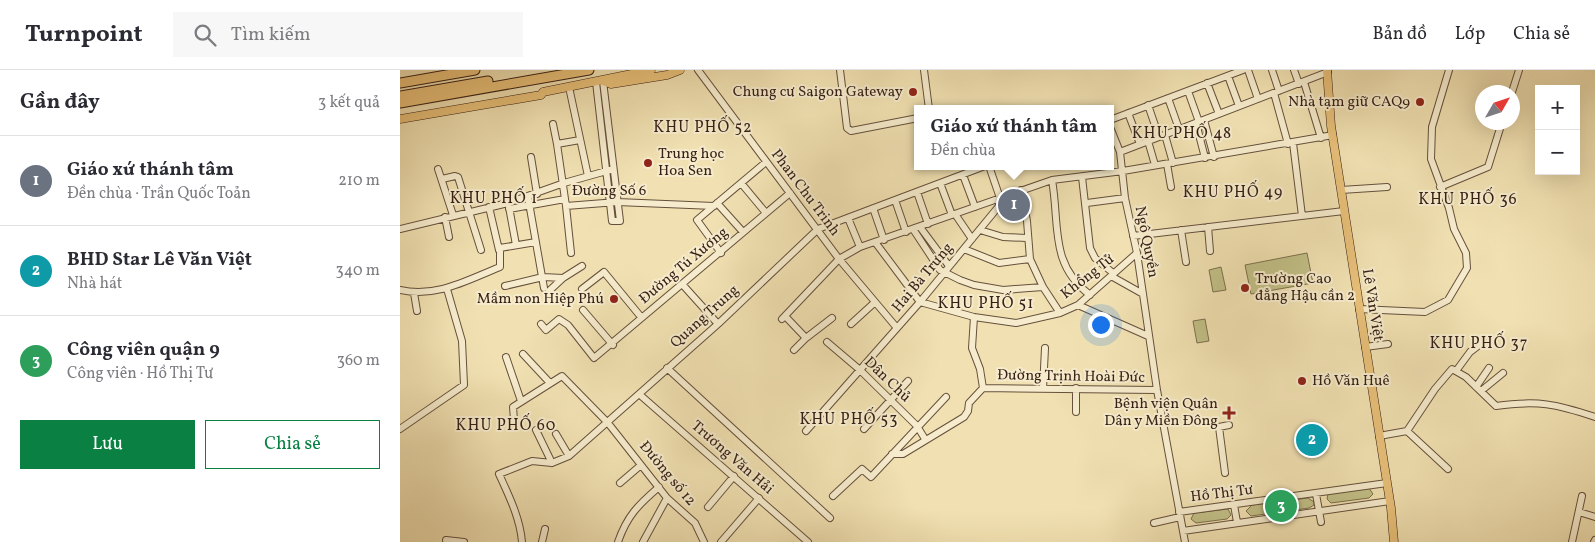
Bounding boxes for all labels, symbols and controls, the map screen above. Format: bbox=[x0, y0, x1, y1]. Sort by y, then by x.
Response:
search box bbox=[173, 12, 523, 57]
text: Turnpoint bbox=[25, 18, 143, 52]
icon: search bbox=[191, 21, 219, 49]
text: Tìm kiếm bbox=[231, 22, 311, 48]
text: Bản đồ bbox=[1373, 22, 1427, 47]
text: Lớp bbox=[1455, 22, 1485, 47]
text: Chia sẻ bbox=[1513, 22, 1570, 47]
place label: Chung cư Saigon Gateway bbox=[733, 82, 903, 103]
north arrow bbox=[1475, 85, 1520, 130]
map controls bbox=[1535, 85, 1580, 175]
button: + bbox=[1535, 85, 1580, 130]
marker: Chung cư Saigon Gateway bbox=[907, 86, 919, 98]
text: Gần đây bbox=[20, 88, 100, 117]
text: 3 kết quả bbox=[318, 92, 380, 114]
place label: Nhà tạm giữ CAQ9 bbox=[1288, 92, 1410, 113]
marker: Nhà tạm giữ CAQ9 bbox=[1414, 96, 1426, 108]
popup bbox=[914, 105, 1114, 170]
text: Giáo xứ thánh tâm bbox=[931, 114, 1097, 140]
district label: KHU PHỐ 52 bbox=[653, 115, 753, 139]
district label: KHU PHỐ 48 bbox=[1132, 121, 1232, 145]
button: − bbox=[1535, 130, 1580, 175]
text: Đền chùa bbox=[931, 140, 996, 162]
place label: Trung học Hoa Sen bbox=[658, 144, 724, 182]
street label: Phan Chu Trinh bbox=[765, 145, 845, 241]
text: Giáo xứ thánh tâm bbox=[67, 157, 234, 183]
marker: Trung học Hoa Sen bbox=[642, 157, 654, 169]
text: 1 bbox=[33, 170, 39, 192]
text: 210 m bbox=[338, 170, 380, 192]
district label: KHU PHỐ 49 bbox=[1183, 180, 1283, 204]
street label: Đường Số 6 bbox=[572, 181, 646, 202]
text: Đền chùa · Trần Quốc Toản bbox=[67, 183, 251, 205]
district label: KHU PHỐ 1 bbox=[450, 186, 538, 210]
pin: 1 bbox=[998, 186, 1030, 224]
district label: KHU PHỐ 36 bbox=[1418, 187, 1518, 211]
street label: Ngô Quyền bbox=[1129, 204, 1163, 280]
street label: Đường Tú Xương bbox=[635, 222, 733, 309]
street label: Hai Bà Trưng bbox=[887, 238, 959, 317]
text: BHD Star Lê Văn Việt bbox=[67, 247, 252, 273]
street label: Khổng Tử bbox=[1057, 249, 1119, 305]
text: 2 bbox=[32, 260, 40, 282]
text: 340 m bbox=[336, 260, 380, 282]
street label: Lê Văn Việt bbox=[1356, 267, 1388, 343]
place label: Trường Cao đẳng Hậu cần 2 bbox=[1255, 269, 1355, 307]
text: Nhà hát bbox=[67, 273, 122, 295]
street label: Quang Trung bbox=[666, 280, 744, 353]
marker: Trường Cao đẳng Hậu cần 2 bbox=[1239, 282, 1251, 294]
place label: Mầm non Hiệp Phú bbox=[477, 289, 604, 310]
district label: KHU PHỐ 51 bbox=[937, 291, 1035, 315]
marker: Mầm non Hiệp Phú bbox=[608, 293, 620, 305]
your location bbox=[1088, 312, 1114, 338]
district label: KHU PHỐ 37 bbox=[1429, 331, 1529, 355]
text: Công viên quận 9 bbox=[67, 337, 220, 363]
text: 3 bbox=[32, 350, 40, 372]
text: 360 m bbox=[337, 350, 380, 372]
street label: Dân Chủ bbox=[859, 352, 915, 408]
text: Công viên · Hồ Thị Tư bbox=[67, 363, 214, 385]
street label: Đường Trịnh Hoài Đức bbox=[997, 365, 1145, 389]
place label: Hồ Văn Huê bbox=[1312, 371, 1390, 392]
marker: Hồ Văn Huê bbox=[1296, 375, 1308, 387]
place label: Bệnh viện Quân Dân y Miền Đông bbox=[1104, 394, 1218, 432]
marker: Bệnh viện Quân Dân y Miền Đông bbox=[1222, 406, 1236, 420]
district label: KHU PHỐ 53 bbox=[799, 407, 899, 431]
district label: KHU PHỐ 60 bbox=[456, 413, 556, 437]
street label: Trương Văn Hải bbox=[686, 416, 778, 500]
button: Lưu bbox=[20, 420, 195, 469]
button: Chia sẻ bbox=[205, 420, 380, 469]
pin: 2 bbox=[1296, 421, 1328, 459]
street label: Đường số 12 bbox=[634, 437, 700, 511]
street label: Hồ Thị Tư bbox=[1189, 480, 1255, 508]
pin: 3 bbox=[1265, 487, 1297, 525]

